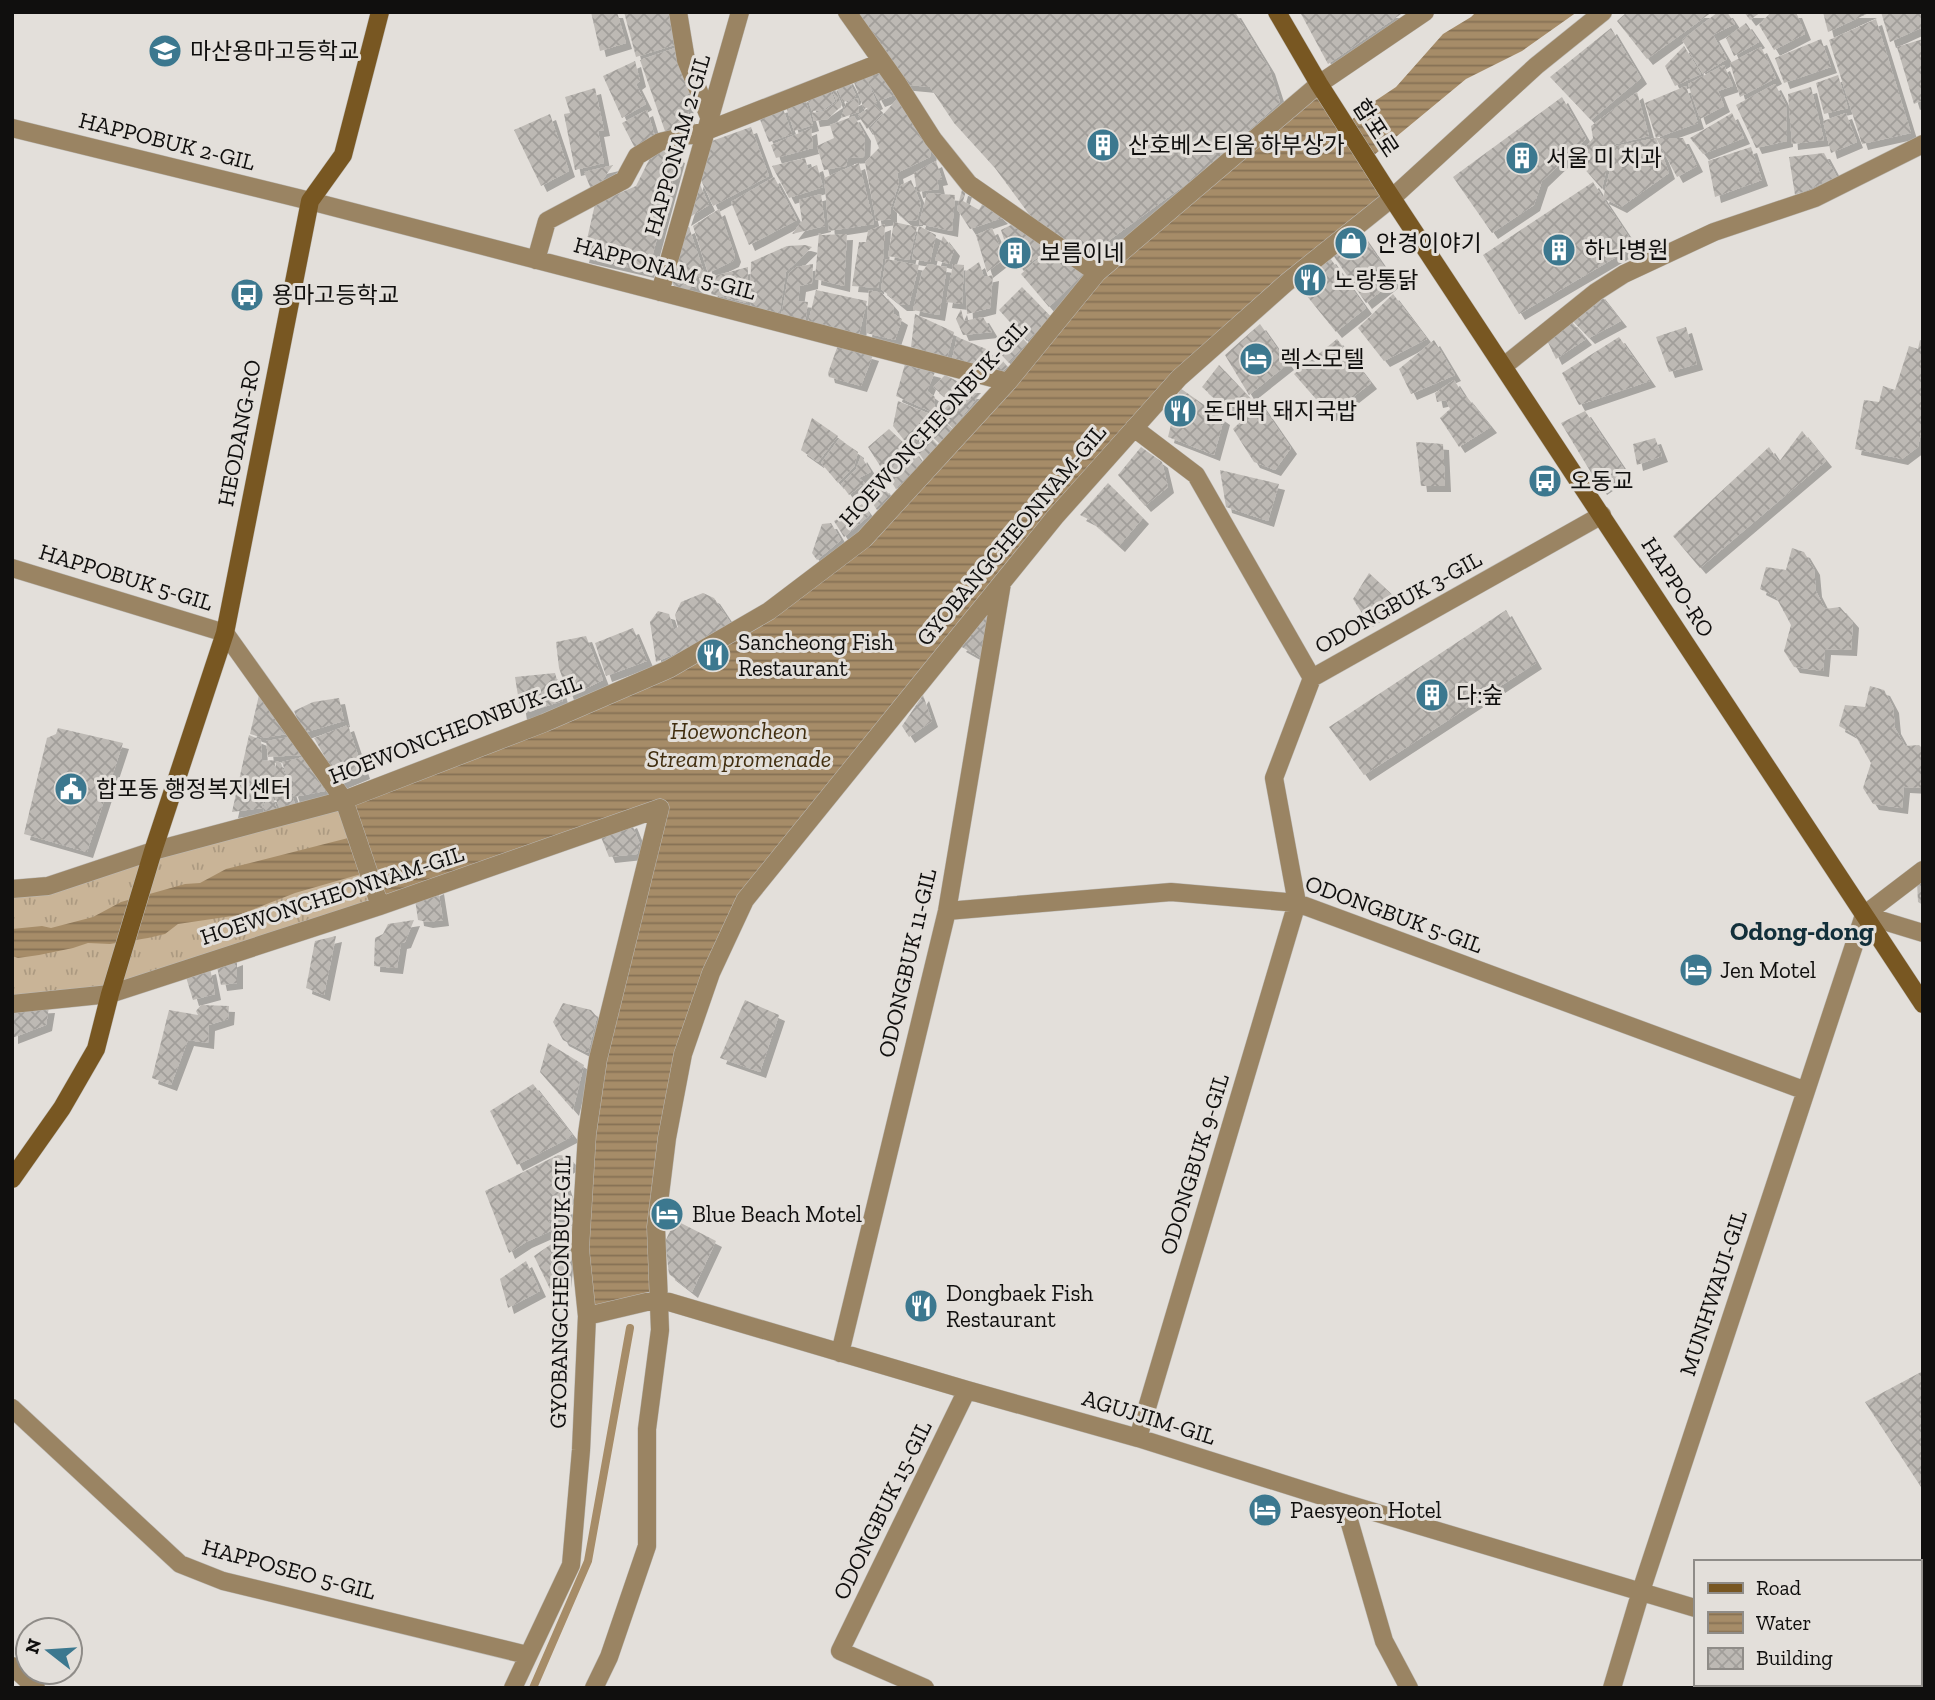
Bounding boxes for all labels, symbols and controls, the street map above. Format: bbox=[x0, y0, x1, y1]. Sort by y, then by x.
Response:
school or university icon: 마산용마고등학교 bbox=[146, 32, 184, 70]
place label: 마산용마고등학교 bbox=[190, 37, 359, 65]
street label: HAPPONAM 2-GIL bbox=[638, 51, 716, 239]
street label: 합포로 bbox=[1347, 94, 1405, 162]
street label: HAPPOBUK 2-GIL bbox=[76, 106, 258, 177]
building icon: 산호베스티움 하부상가 bbox=[1084, 126, 1122, 164]
place label: 산호베스티움 하부상가 bbox=[1128, 131, 1345, 159]
building icon: 서울 미 치과 bbox=[1503, 139, 1541, 177]
place label: 서울 미 치과 bbox=[1546, 144, 1662, 172]
shop icon: 안경이야기 bbox=[1332, 224, 1370, 262]
place label: 안경이야기 bbox=[1376, 229, 1482, 257]
street label: HAPPONAM 5-GIL bbox=[571, 230, 759, 306]
building icon: 하나병원 bbox=[1540, 231, 1578, 269]
building icon: 보름이네 bbox=[996, 234, 1034, 272]
place label: 하나병원 bbox=[1584, 236, 1669, 264]
place label: 보름이네 bbox=[1040, 239, 1125, 267]
restaurant icon: 노랑통닭 bbox=[1291, 261, 1329, 299]
place label: 노랑통닭 bbox=[1334, 266, 1419, 294]
bus stop icon: 용마고등학교 bbox=[228, 276, 266, 314]
place label: 용마고등학교 bbox=[272, 281, 399, 309]
street label: HOEWONCHEONBUK-GIL bbox=[833, 314, 1033, 532]
hotel icon: 렉스모텔 bbox=[1237, 340, 1275, 378]
place label: 렉스모텔 bbox=[1280, 345, 1365, 373]
street label: HEODANG-RO bbox=[211, 357, 267, 509]
restaurant icon: 돈대박 돼지국밥 bbox=[1161, 392, 1199, 430]
place label: 돈대박 돼지국밥 bbox=[1204, 397, 1357, 425]
street label: GYOBANGCHEONNAM-GIL bbox=[910, 418, 1112, 651]
bus stop icon: 오동교 bbox=[1526, 462, 1564, 500]
place label: 오동교 bbox=[1570, 467, 1633, 495]
street label: HAPPO-RO bbox=[1635, 532, 1721, 642]
street label: HAPPOBUK 5-GIL bbox=[36, 537, 217, 617]
street label: ODONGBUK 3-GIL bbox=[1310, 544, 1487, 659]
place label: Sancheong Fish Restaurant bbox=[738, 628, 894, 682]
restaurant icon: Sancheong Fish Restaurant bbox=[694, 636, 732, 674]
street label: HOEWONCHEONBUK-GIL bbox=[325, 668, 586, 790]
building icon: 다:숲 bbox=[1413, 676, 1451, 714]
place label: 다:숲 bbox=[1456, 681, 1503, 709]
water label: Hoewoncheon Stream promenade bbox=[647, 716, 831, 773]
public building icon: 합포동 행정복지센터 bbox=[52, 770, 90, 808]
place label: 합포동 행정복지센터 bbox=[96, 775, 292, 803]
street label: HOEWONCHEONNAM-GIL bbox=[197, 839, 468, 951]
street label: ODONGBUK 11-GIL bbox=[872, 865, 942, 1060]
street label: ODONGBUK 5-GIL bbox=[1301, 869, 1487, 959]
district label: Odong-dong bbox=[1730, 915, 1874, 947]
hotel icon: Jen Motel bbox=[1677, 951, 1715, 989]
place label: Jen Motel bbox=[1720, 956, 1816, 984]
street label: ODONGBUK 9-GIL bbox=[1153, 1070, 1235, 1258]
street label: GYOBANGCHEONBUK-GIL bbox=[544, 1155, 576, 1429]
hotel icon: Blue Beach Motel bbox=[648, 1195, 686, 1233]
place label: Blue Beach Motel bbox=[692, 1200, 862, 1228]
street label: MUNHWAUI-GIL bbox=[1673, 1206, 1753, 1379]
place label: Dongbaek Fish Restaurant bbox=[946, 1279, 1094, 1333]
restaurant icon: Dongbaek Fish Restaurant bbox=[902, 1287, 940, 1325]
street label: AGUJJIM-GIL bbox=[1079, 1383, 1219, 1451]
street label: ODONGBUK 15-GIL bbox=[826, 1415, 938, 1604]
hotel icon: Paesyeon Hotel bbox=[1246, 1491, 1284, 1529]
place label: Paesyeon Hotel bbox=[1290, 1496, 1442, 1524]
street label: HAPPOSEO 5-GIL bbox=[199, 1532, 379, 1606]
legend bbox=[1694, 1560, 1921, 1686]
text: Road bbox=[1756, 1575, 1802, 1600]
text: Water bbox=[1756, 1610, 1811, 1635]
north arrow bbox=[14, 1616, 84, 1686]
text: N bbox=[20, 1636, 46, 1656]
text: Building bbox=[1756, 1645, 1833, 1670]

